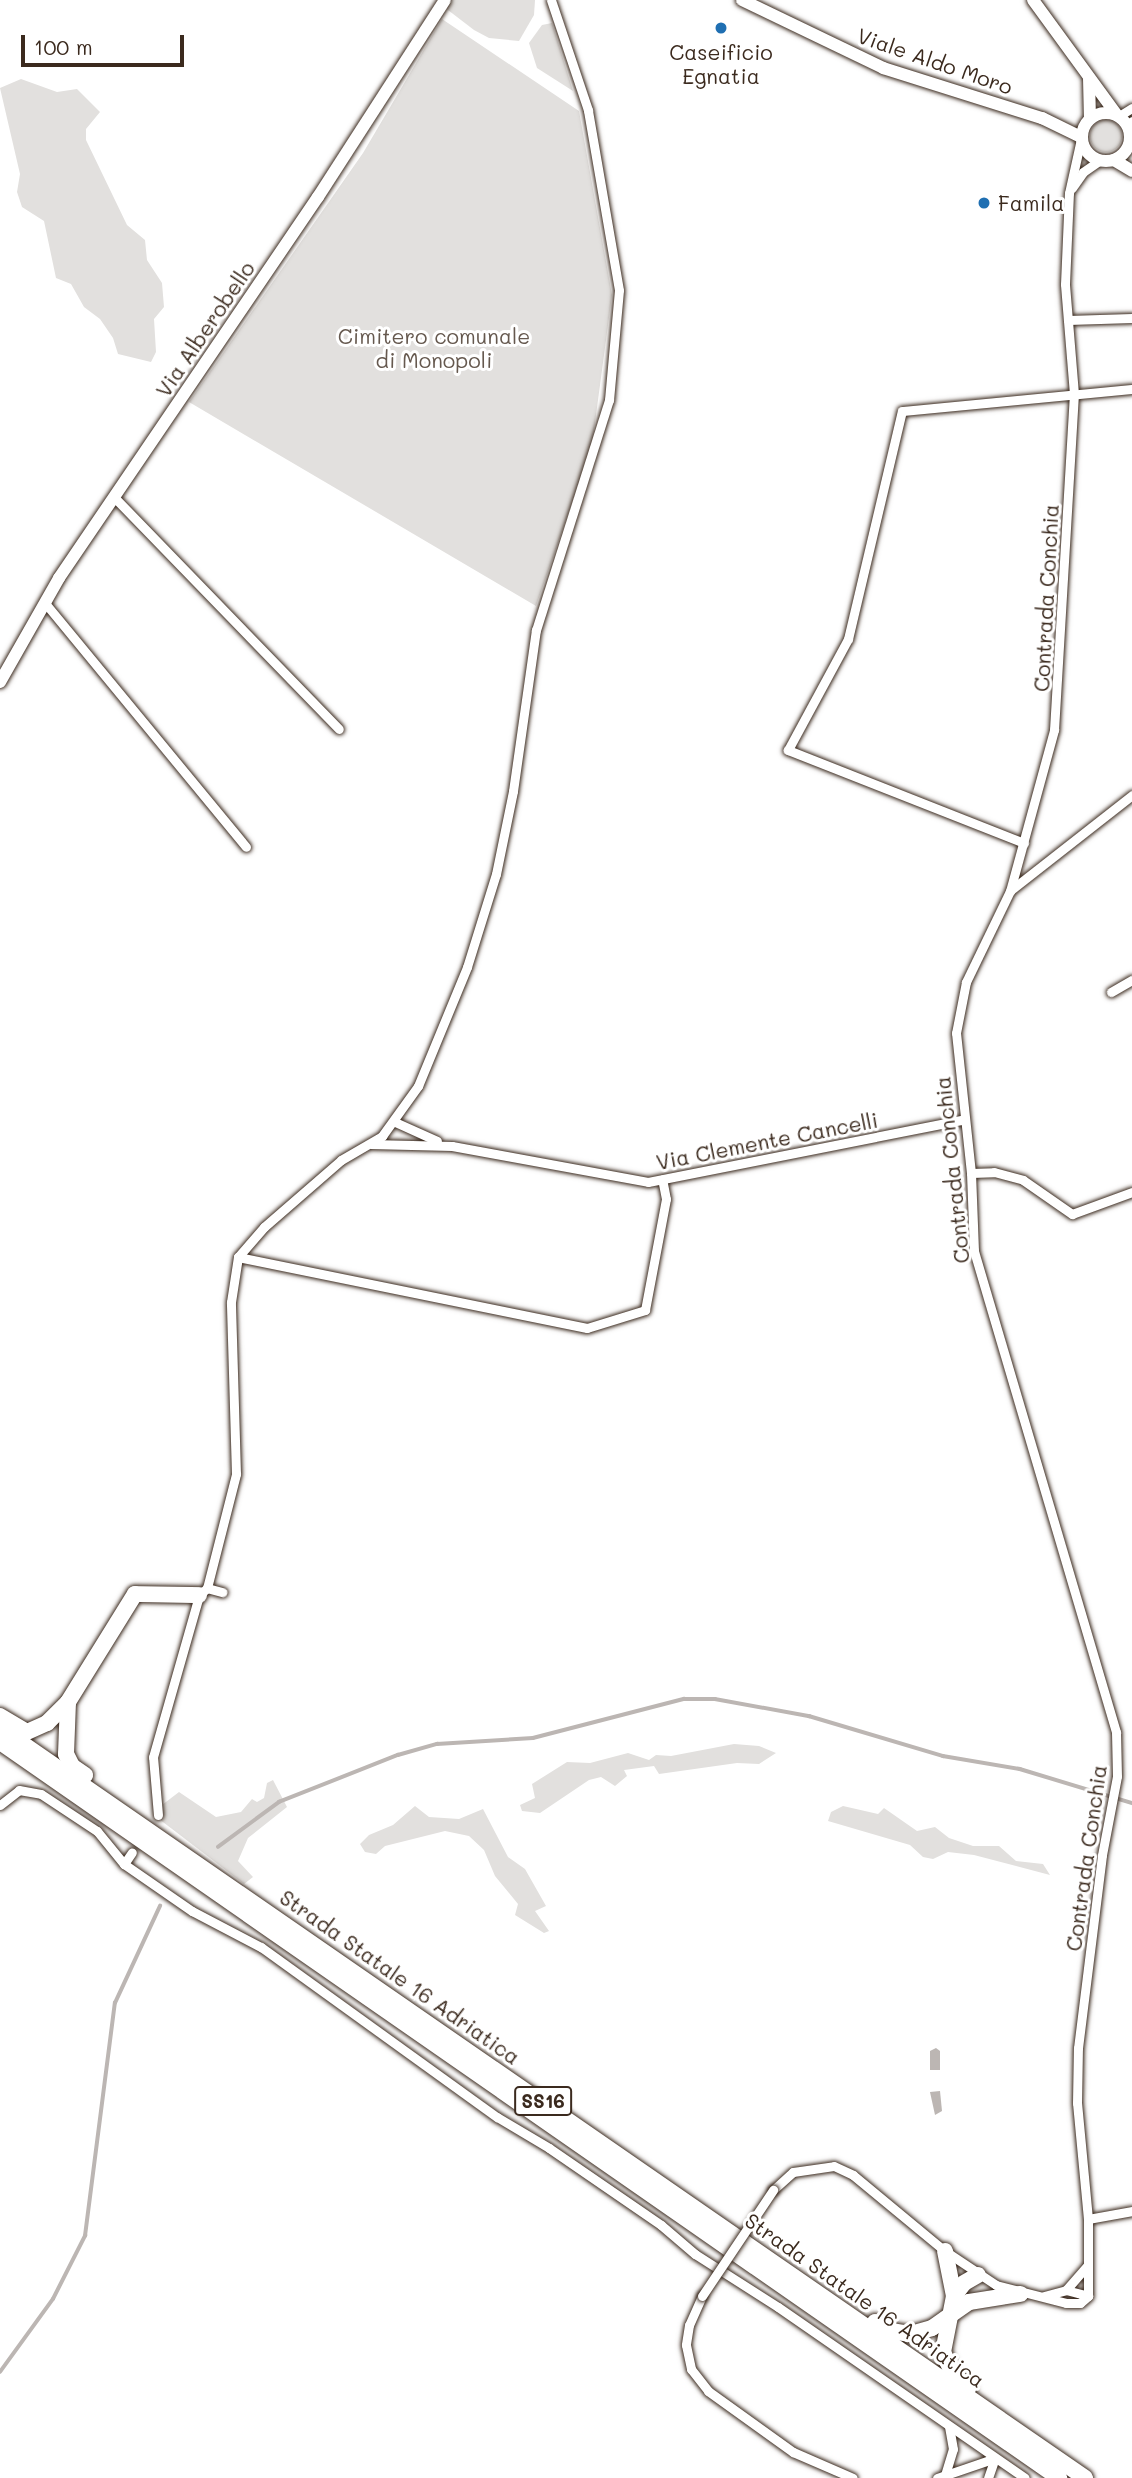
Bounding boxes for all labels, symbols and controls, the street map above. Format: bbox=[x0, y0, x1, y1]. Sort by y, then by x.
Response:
marker: Caseificio Egnatia bbox=[713, 20, 729, 36]
scale bar bbox=[24, 21, 187, 65]
street label: Viale Aldo Moro bbox=[854, 23, 1016, 99]
text: 100 m bbox=[34, 33, 93, 60]
place label: Caseificio Egnatia bbox=[669, 39, 773, 89]
place label: Famila bbox=[998, 190, 1064, 216]
marker: Famila bbox=[976, 195, 992, 211]
street label: Via Alberobello bbox=[150, 256, 260, 402]
park label: Cimitero comunale di Monopoli bbox=[338, 323, 530, 373]
street label: Contrada Conchia bbox=[1029, 504, 1063, 692]
street label: Contrada Conchia bbox=[930, 1075, 974, 1265]
street label: Via Clemente Cancelli bbox=[654, 1107, 880, 1175]
street label: Contrada Conchia bbox=[1060, 1763, 1112, 1953]
street label: Strada Statale 16 Adriatica bbox=[275, 1884, 525, 2070]
road number: SS16 bbox=[513, 2086, 573, 2116]
street label: Strada Statale 16 Adriatica bbox=[740, 2207, 990, 2393]

